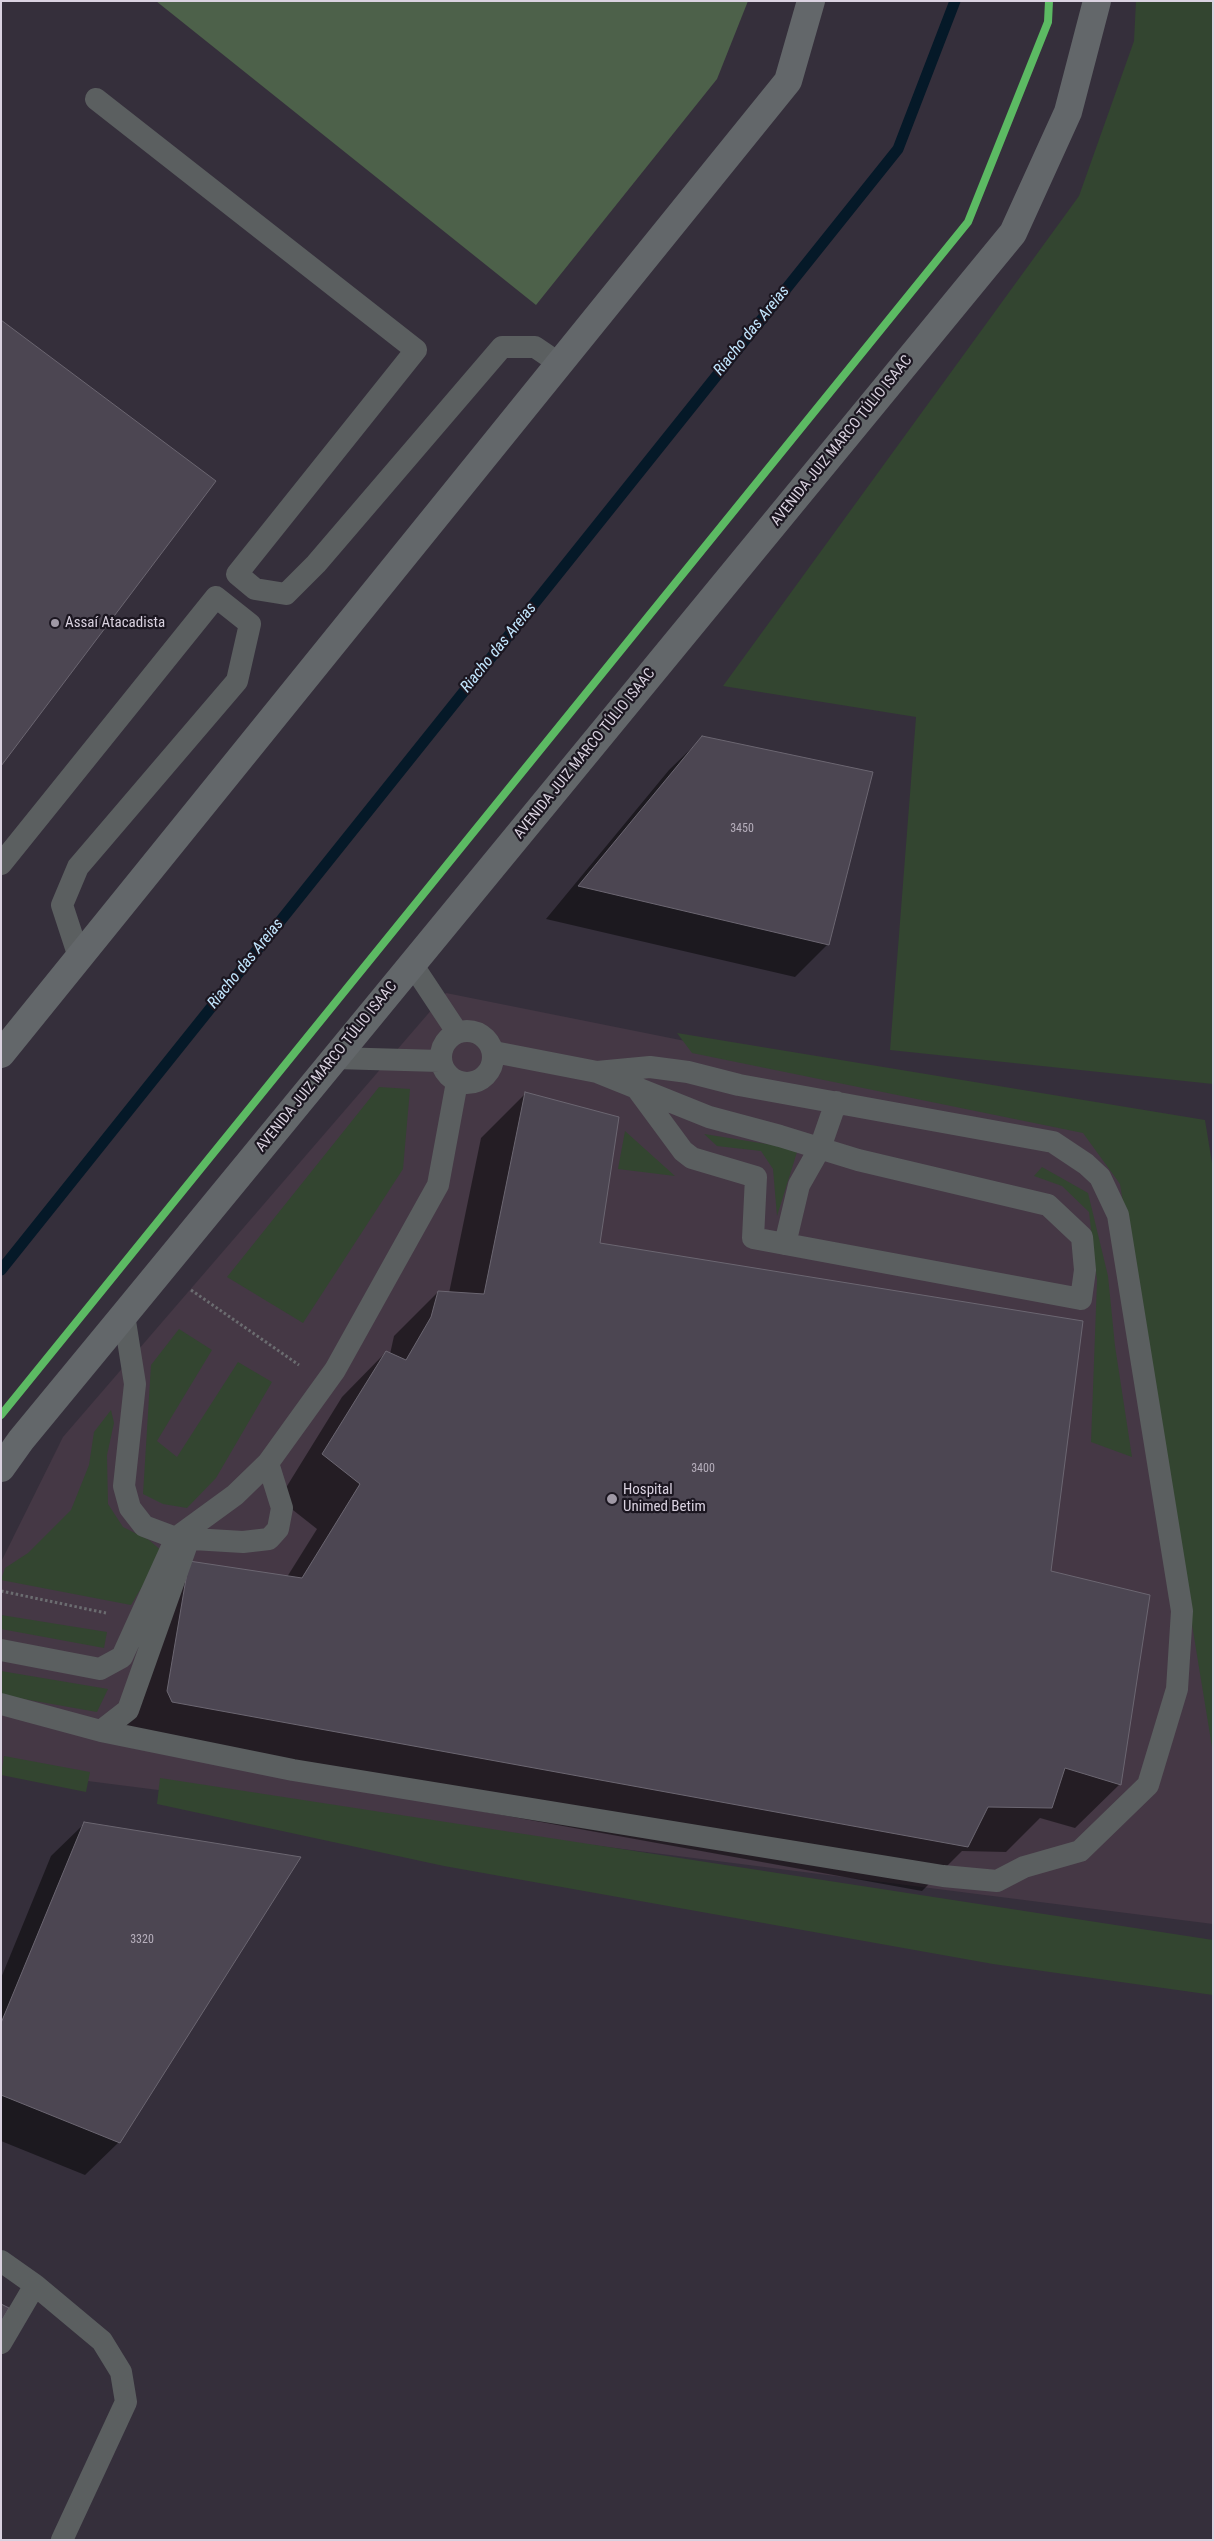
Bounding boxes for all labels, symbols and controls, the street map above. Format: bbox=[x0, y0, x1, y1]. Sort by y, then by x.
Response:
water label: Riacho das Areias bbox=[710, 282, 794, 380]
street label: AVENIDA JUIZ MARCO TÚLIO ISAAC bbox=[768, 352, 916, 530]
water label: Riacho das Areias bbox=[457, 599, 541, 697]
place label: Assaí Atacadista bbox=[65, 614, 165, 632]
marker: Assaí Atacadista bbox=[49, 617, 61, 629]
street label: AVENIDA JUIZ MARCO TÚLIO ISAAC bbox=[511, 665, 659, 843]
house number: 3450 bbox=[730, 822, 754, 836]
water label: Riacho das Areias bbox=[204, 915, 288, 1013]
street label: AVENIDA JUIZ MARCO TÚLIO ISAAC bbox=[253, 978, 401, 1156]
house number: 3400 bbox=[691, 1462, 715, 1476]
place label: Hospital Unimed Betim bbox=[623, 1481, 706, 1516]
marker: Hospital Unimed Betim bbox=[605, 1492, 619, 1506]
house number: 3320 bbox=[130, 1933, 154, 1947]

